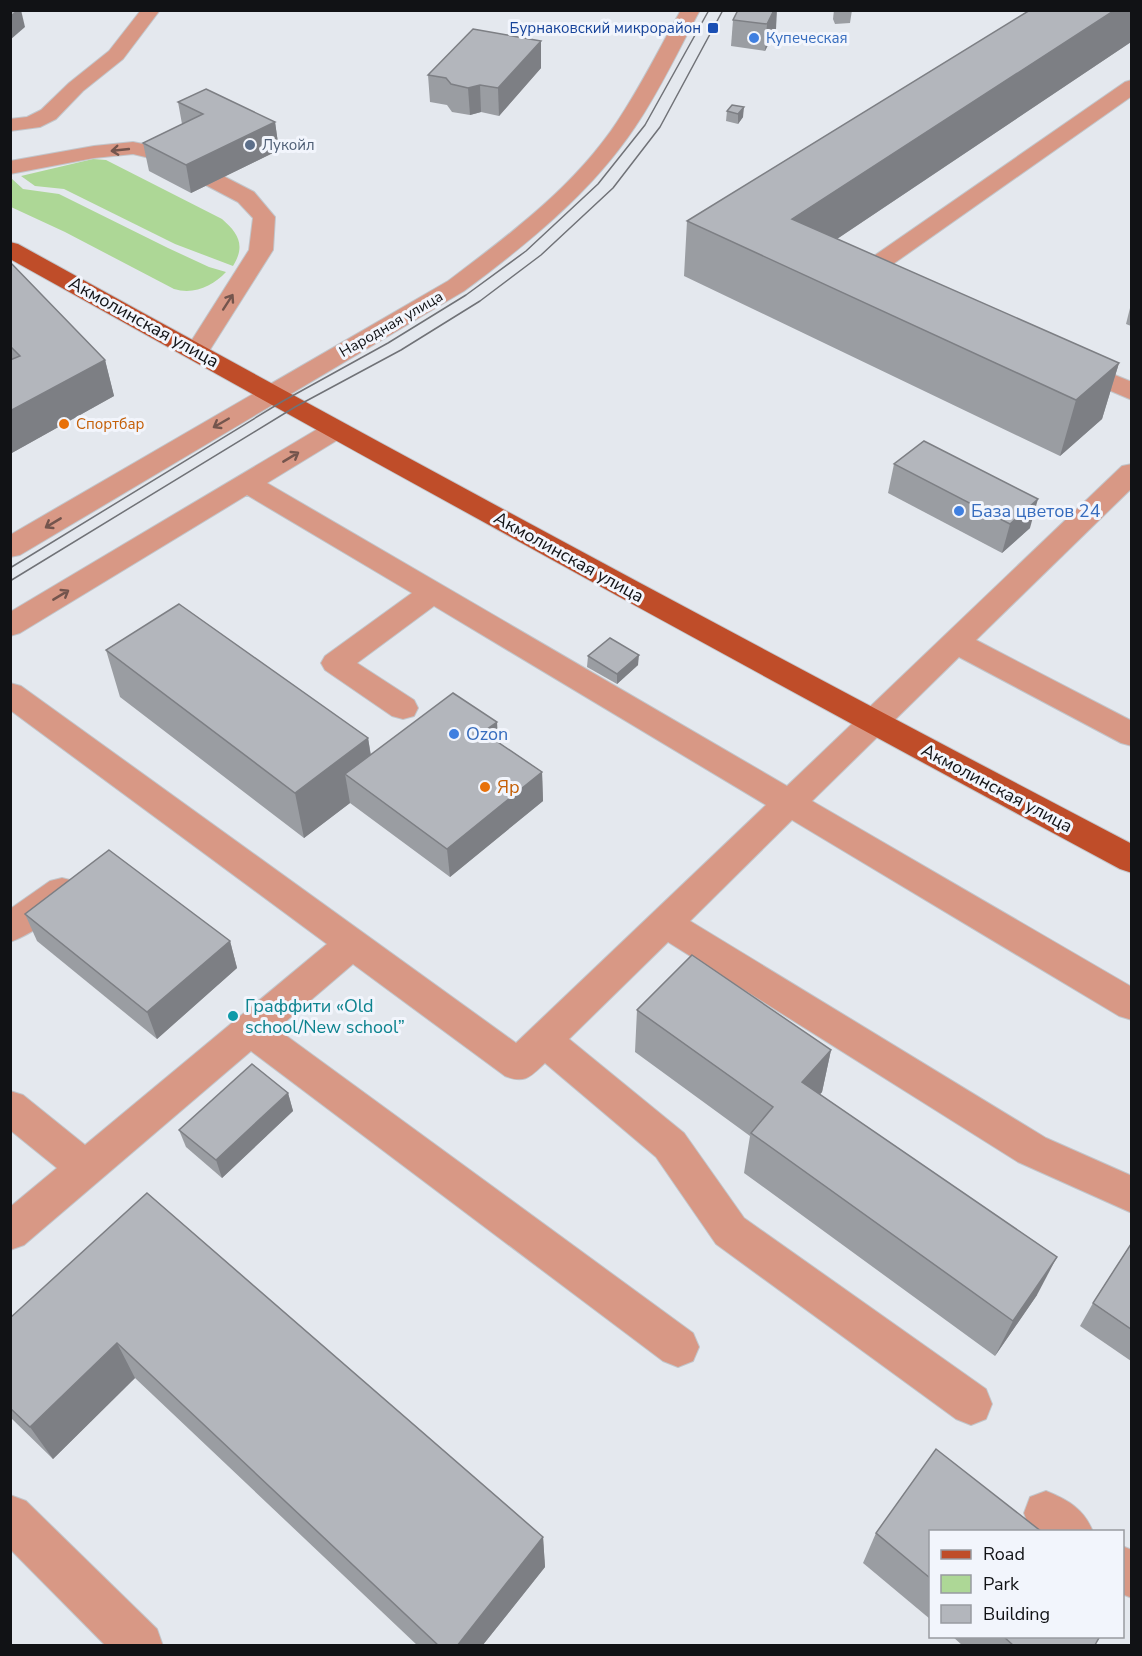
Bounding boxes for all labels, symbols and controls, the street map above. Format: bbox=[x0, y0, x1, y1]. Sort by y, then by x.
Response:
place label: Бурнаковский микрорайон bbox=[510, 18, 701, 38]
marker: Бурнаковский микрорайон bbox=[706, 21, 720, 35]
place label: Купеческая bbox=[766, 28, 848, 48]
marker: Купеческая bbox=[747, 31, 761, 45]
place label: Лукойл bbox=[262, 135, 315, 155]
marker: Лукойл bbox=[243, 138, 257, 152]
one-way arrow bbox=[111, 144, 131, 155]
street label: Акмолинская улица bbox=[65, 271, 223, 373]
street label: Народная улица bbox=[336, 286, 446, 362]
one-way arrow bbox=[222, 293, 235, 310]
place label: Спортбар bbox=[76, 414, 144, 434]
marker: Спортбар bbox=[57, 417, 71, 431]
one-way arrow bbox=[213, 417, 230, 429]
one-way arrow bbox=[282, 450, 299, 462]
place label: База цветов 24 bbox=[971, 499, 1101, 523]
marker: База цветов 24 bbox=[952, 504, 966, 518]
street label: Акмолинская улица bbox=[490, 506, 648, 608]
one-way arrow bbox=[45, 517, 62, 529]
one-way arrow bbox=[52, 589, 69, 601]
place label: Ozon bbox=[466, 722, 508, 746]
marker: Ozon bbox=[447, 727, 461, 741]
street label: Акмолинская улица bbox=[917, 738, 1077, 838]
place label: Яр bbox=[497, 775, 520, 799]
marker: Яр bbox=[478, 780, 492, 794]
place label: Граффити «Old school/New school” bbox=[245, 994, 405, 1039]
marker: Граффити «Old school/New school” bbox=[226, 1009, 240, 1023]
legend bbox=[929, 1530, 1124, 1638]
text: Road bbox=[983, 1542, 1025, 1566]
text: Park bbox=[983, 1572, 1020, 1596]
text: Building bbox=[983, 1602, 1050, 1626]

